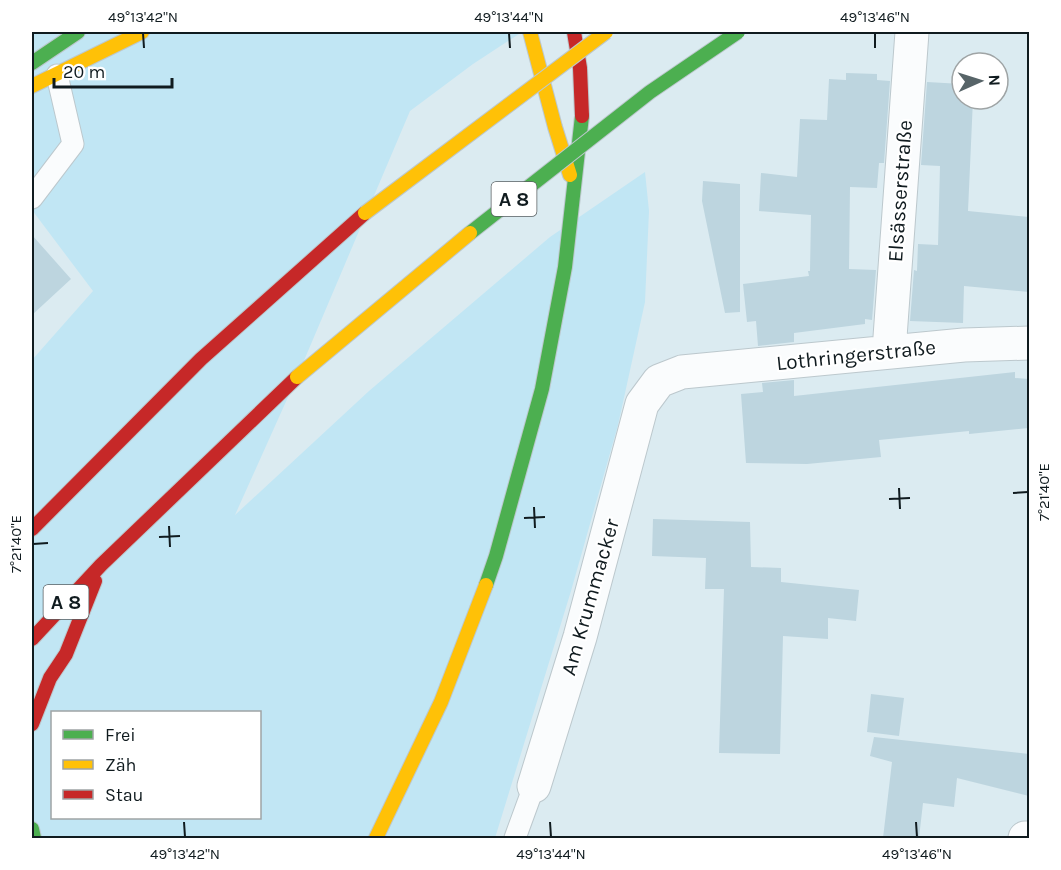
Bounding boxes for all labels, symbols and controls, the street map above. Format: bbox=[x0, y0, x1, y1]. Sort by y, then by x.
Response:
text: 49°13'42"N bbox=[108, 8, 178, 26]
text: 49°13'44"N bbox=[474, 8, 544, 26]
text: 49°13'46"N bbox=[840, 8, 910, 26]
scale bar bbox=[54, 51, 172, 89]
north arrow bbox=[950, 51, 1010, 111]
text: 20 m bbox=[63, 61, 105, 83]
text: N bbox=[985, 74, 1004, 86]
street label: Elsässerstraße bbox=[883, 119, 917, 263]
road number: A 8 bbox=[492, 182, 536, 216]
street label: Lothringerstraße bbox=[775, 335, 937, 375]
text: 7°21'40"E bbox=[1035, 463, 1053, 521]
text: 7°21'40"E bbox=[7, 515, 25, 573]
street label: Am Krummacker bbox=[556, 516, 624, 678]
road number: A 8 bbox=[44, 585, 88, 619]
legend bbox=[51, 711, 261, 819]
text: Frei bbox=[105, 724, 136, 746]
text: Zäh bbox=[105, 754, 136, 776]
text: Stau bbox=[105, 784, 143, 806]
text: 49°13'42"N bbox=[150, 845, 220, 863]
text: 49°13'44"N bbox=[516, 845, 586, 863]
text: 49°13'46"N bbox=[882, 845, 952, 863]

